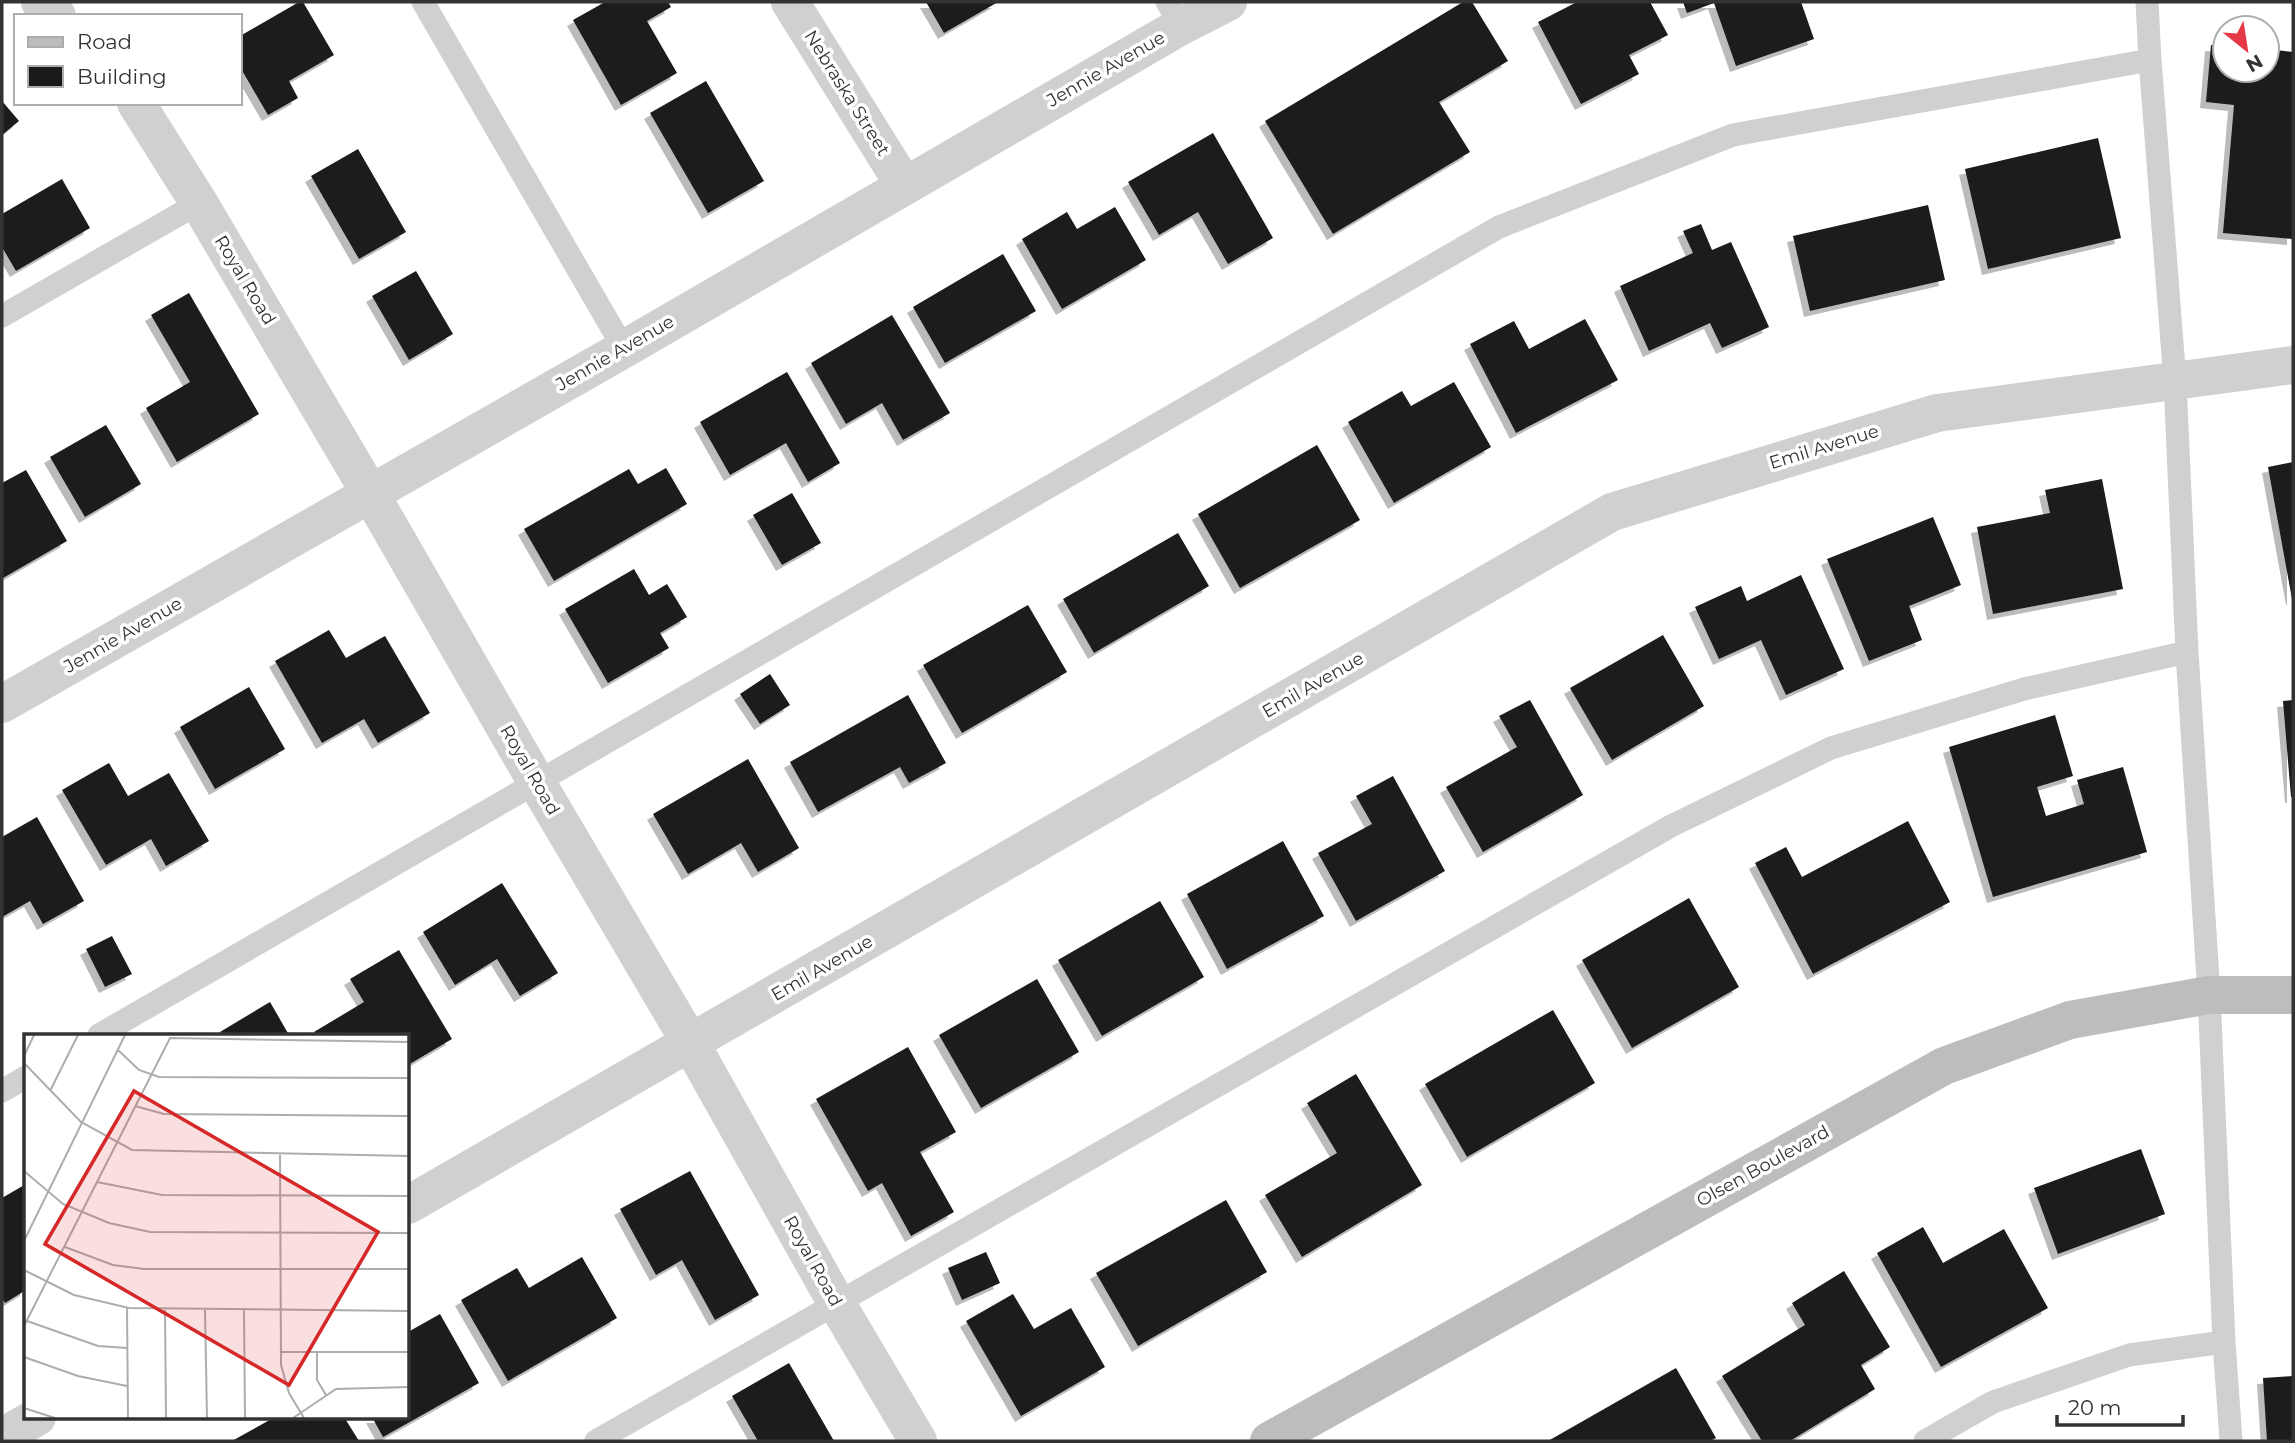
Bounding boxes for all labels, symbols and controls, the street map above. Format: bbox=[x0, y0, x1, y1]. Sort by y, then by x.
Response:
legend bbox=[14, 14, 242, 105]
north arrow bbox=[2211, 14, 2281, 84]
street label: Nebraska Street bbox=[800, 26, 894, 160]
street label: Jennie Avenue bbox=[1042, 26, 1169, 112]
text: Road bbox=[77, 29, 132, 54]
text: N bbox=[2242, 49, 2267, 77]
text: Building bbox=[77, 64, 167, 89]
street label: Royal Road bbox=[210, 231, 280, 329]
street label: Jennie Avenue bbox=[551, 310, 678, 396]
street label: Emil Avenue bbox=[1767, 420, 1882, 474]
street label: Jennie Avenue bbox=[59, 592, 186, 678]
street label: Emil Avenue bbox=[1258, 647, 1368, 723]
street label: Royal Road bbox=[495, 721, 565, 819]
street label: Emil Avenue bbox=[767, 930, 877, 1006]
inset map bbox=[24, 1034, 410, 1418]
street label: Olsen Boulevard bbox=[1693, 1120, 1833, 1212]
street label: Royal Road bbox=[779, 1212, 847, 1310]
scale bar bbox=[2057, 1384, 2183, 1428]
text: 20 m bbox=[2068, 1395, 2122, 1420]

